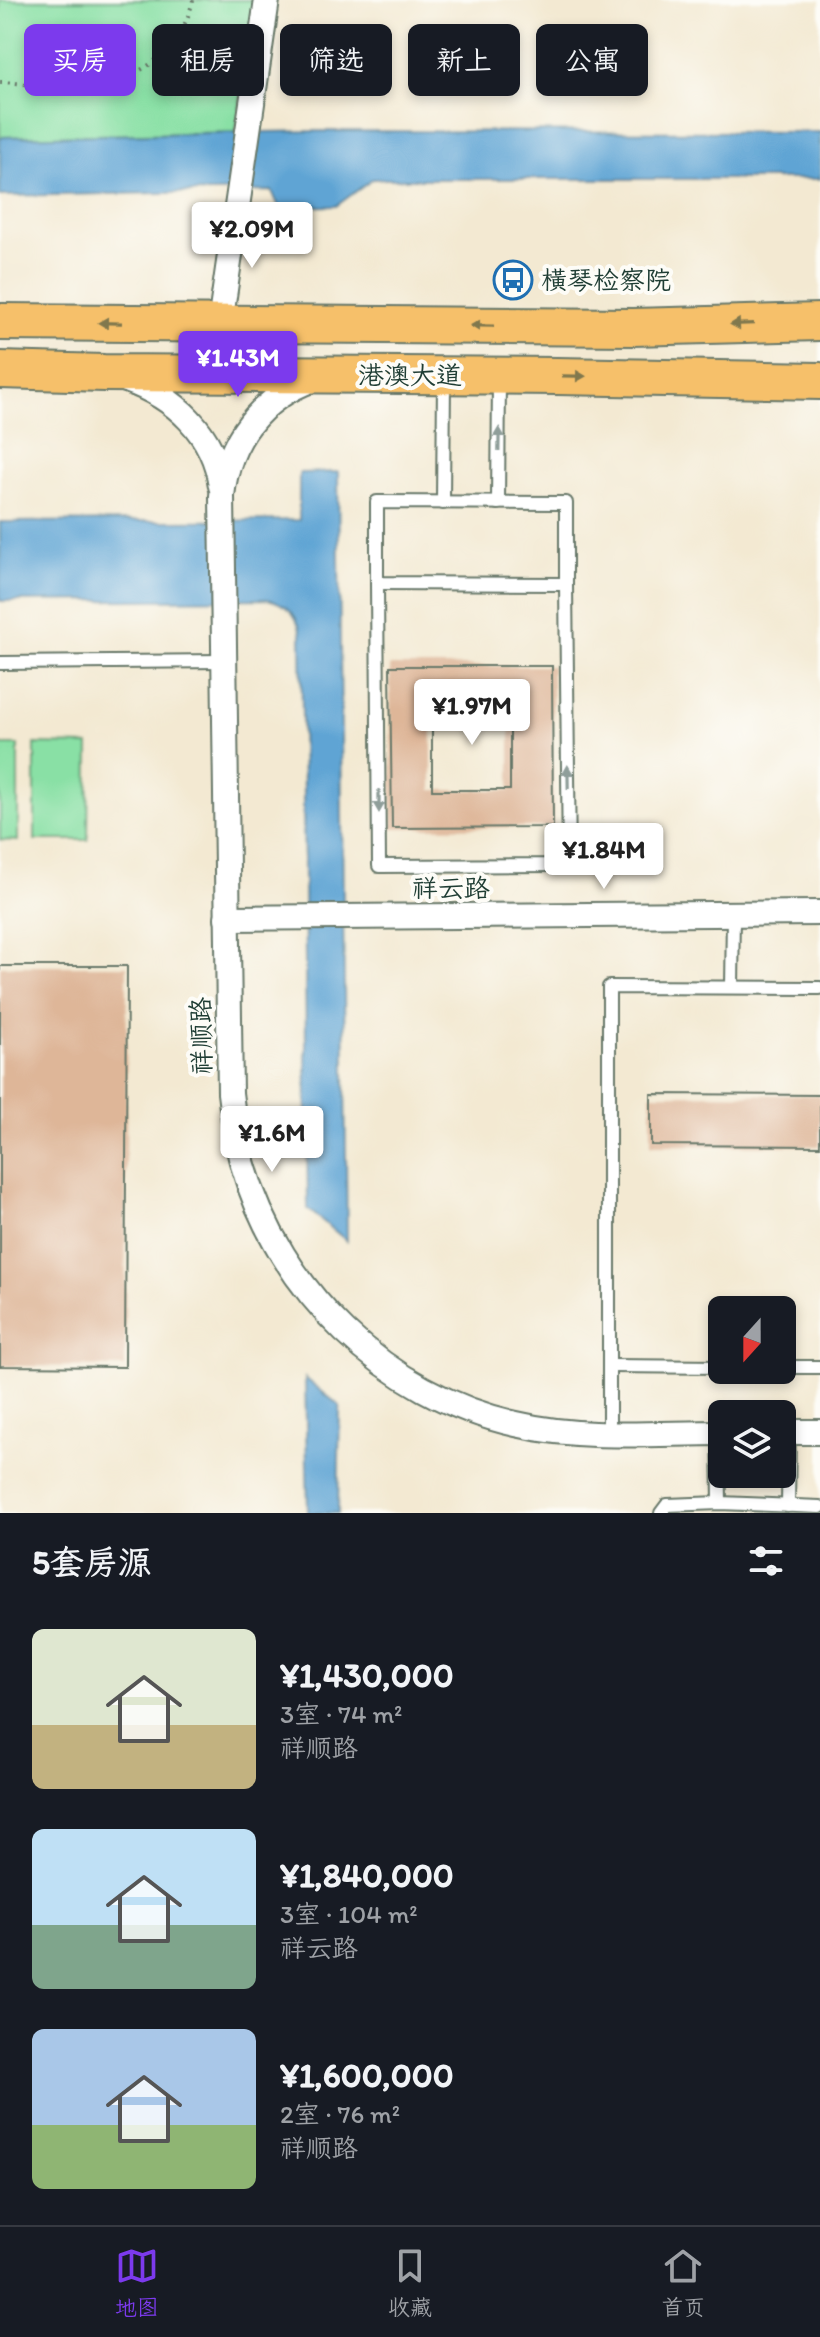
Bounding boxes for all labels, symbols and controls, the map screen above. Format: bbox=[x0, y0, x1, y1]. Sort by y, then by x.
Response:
chip: 买房 bbox=[24, 24, 136, 96]
chip: 租房 bbox=[152, 24, 264, 96]
chip: 筛选 bbox=[280, 24, 392, 96]
chip: 新上 bbox=[408, 24, 520, 96]
chip: 公寓 bbox=[536, 24, 648, 96]
pin: ¥2.09M bbox=[187, 202, 317, 270]
text: ¥2.09M bbox=[210, 212, 294, 244]
bus stop icon: 横琴检察院 bbox=[492, 259, 534, 301]
place label: 横琴检察院 bbox=[541, 264, 671, 296]
one-way arrow bbox=[97, 317, 122, 329]
one-way arrow bbox=[729, 318, 754, 330]
one-way arrow bbox=[469, 320, 494, 332]
pin: ¥1.43M bbox=[173, 331, 303, 399]
text: ¥1.43M bbox=[196, 341, 280, 373]
street label: 港澳大道 bbox=[358, 359, 462, 391]
one-way arrow bbox=[562, 370, 587, 383]
one-way arrow bbox=[493, 426, 505, 451]
pin: ¥1.97M bbox=[407, 679, 537, 747]
text: ¥1.97M bbox=[432, 689, 512, 721]
one-way arrow bbox=[562, 764, 574, 789]
one-way arrow bbox=[372, 789, 385, 814]
pin: ¥1.84M bbox=[539, 823, 669, 891]
text: ¥1.84M bbox=[562, 833, 646, 865]
street label: 祥云路 bbox=[412, 872, 490, 904]
street label: 祥顺路 bbox=[184, 997, 218, 1075]
pin: ¥1.6M bbox=[216, 1106, 328, 1174]
text: ¥1.6M bbox=[238, 1116, 306, 1148]
north arrow bbox=[708, 1296, 796, 1384]
map controls bbox=[708, 1296, 796, 1488]
button: layers bbox=[708, 1400, 796, 1488]
icon: filters bbox=[744, 1539, 788, 1583]
text: 5套房源 bbox=[32, 1542, 152, 1583]
text: ¥1,430,000 bbox=[280, 1655, 454, 1696]
icon: home bbox=[96, 1661, 192, 1757]
text: 3室 · 74 m² bbox=[280, 1698, 402, 1730]
text: 祥顺路 bbox=[280, 1732, 358, 1764]
text: ¥1,840,000 bbox=[280, 1855, 454, 1896]
icon: home bbox=[96, 1861, 192, 1957]
text: 3室 · 104 m² bbox=[280, 1898, 418, 1930]
text: 祥云路 bbox=[280, 1932, 358, 1964]
text: ¥1,600,000 bbox=[280, 2055, 454, 2096]
icon: home bbox=[96, 2061, 192, 2157]
text: 2室 · 76 m² bbox=[280, 2098, 400, 2130]
text: 祥顺路 bbox=[280, 2132, 358, 2164]
tab: 地图 bbox=[115, 2244, 159, 2321]
tab: 收藏 bbox=[388, 2244, 432, 2321]
tab: 首页 bbox=[661, 2244, 705, 2321]

